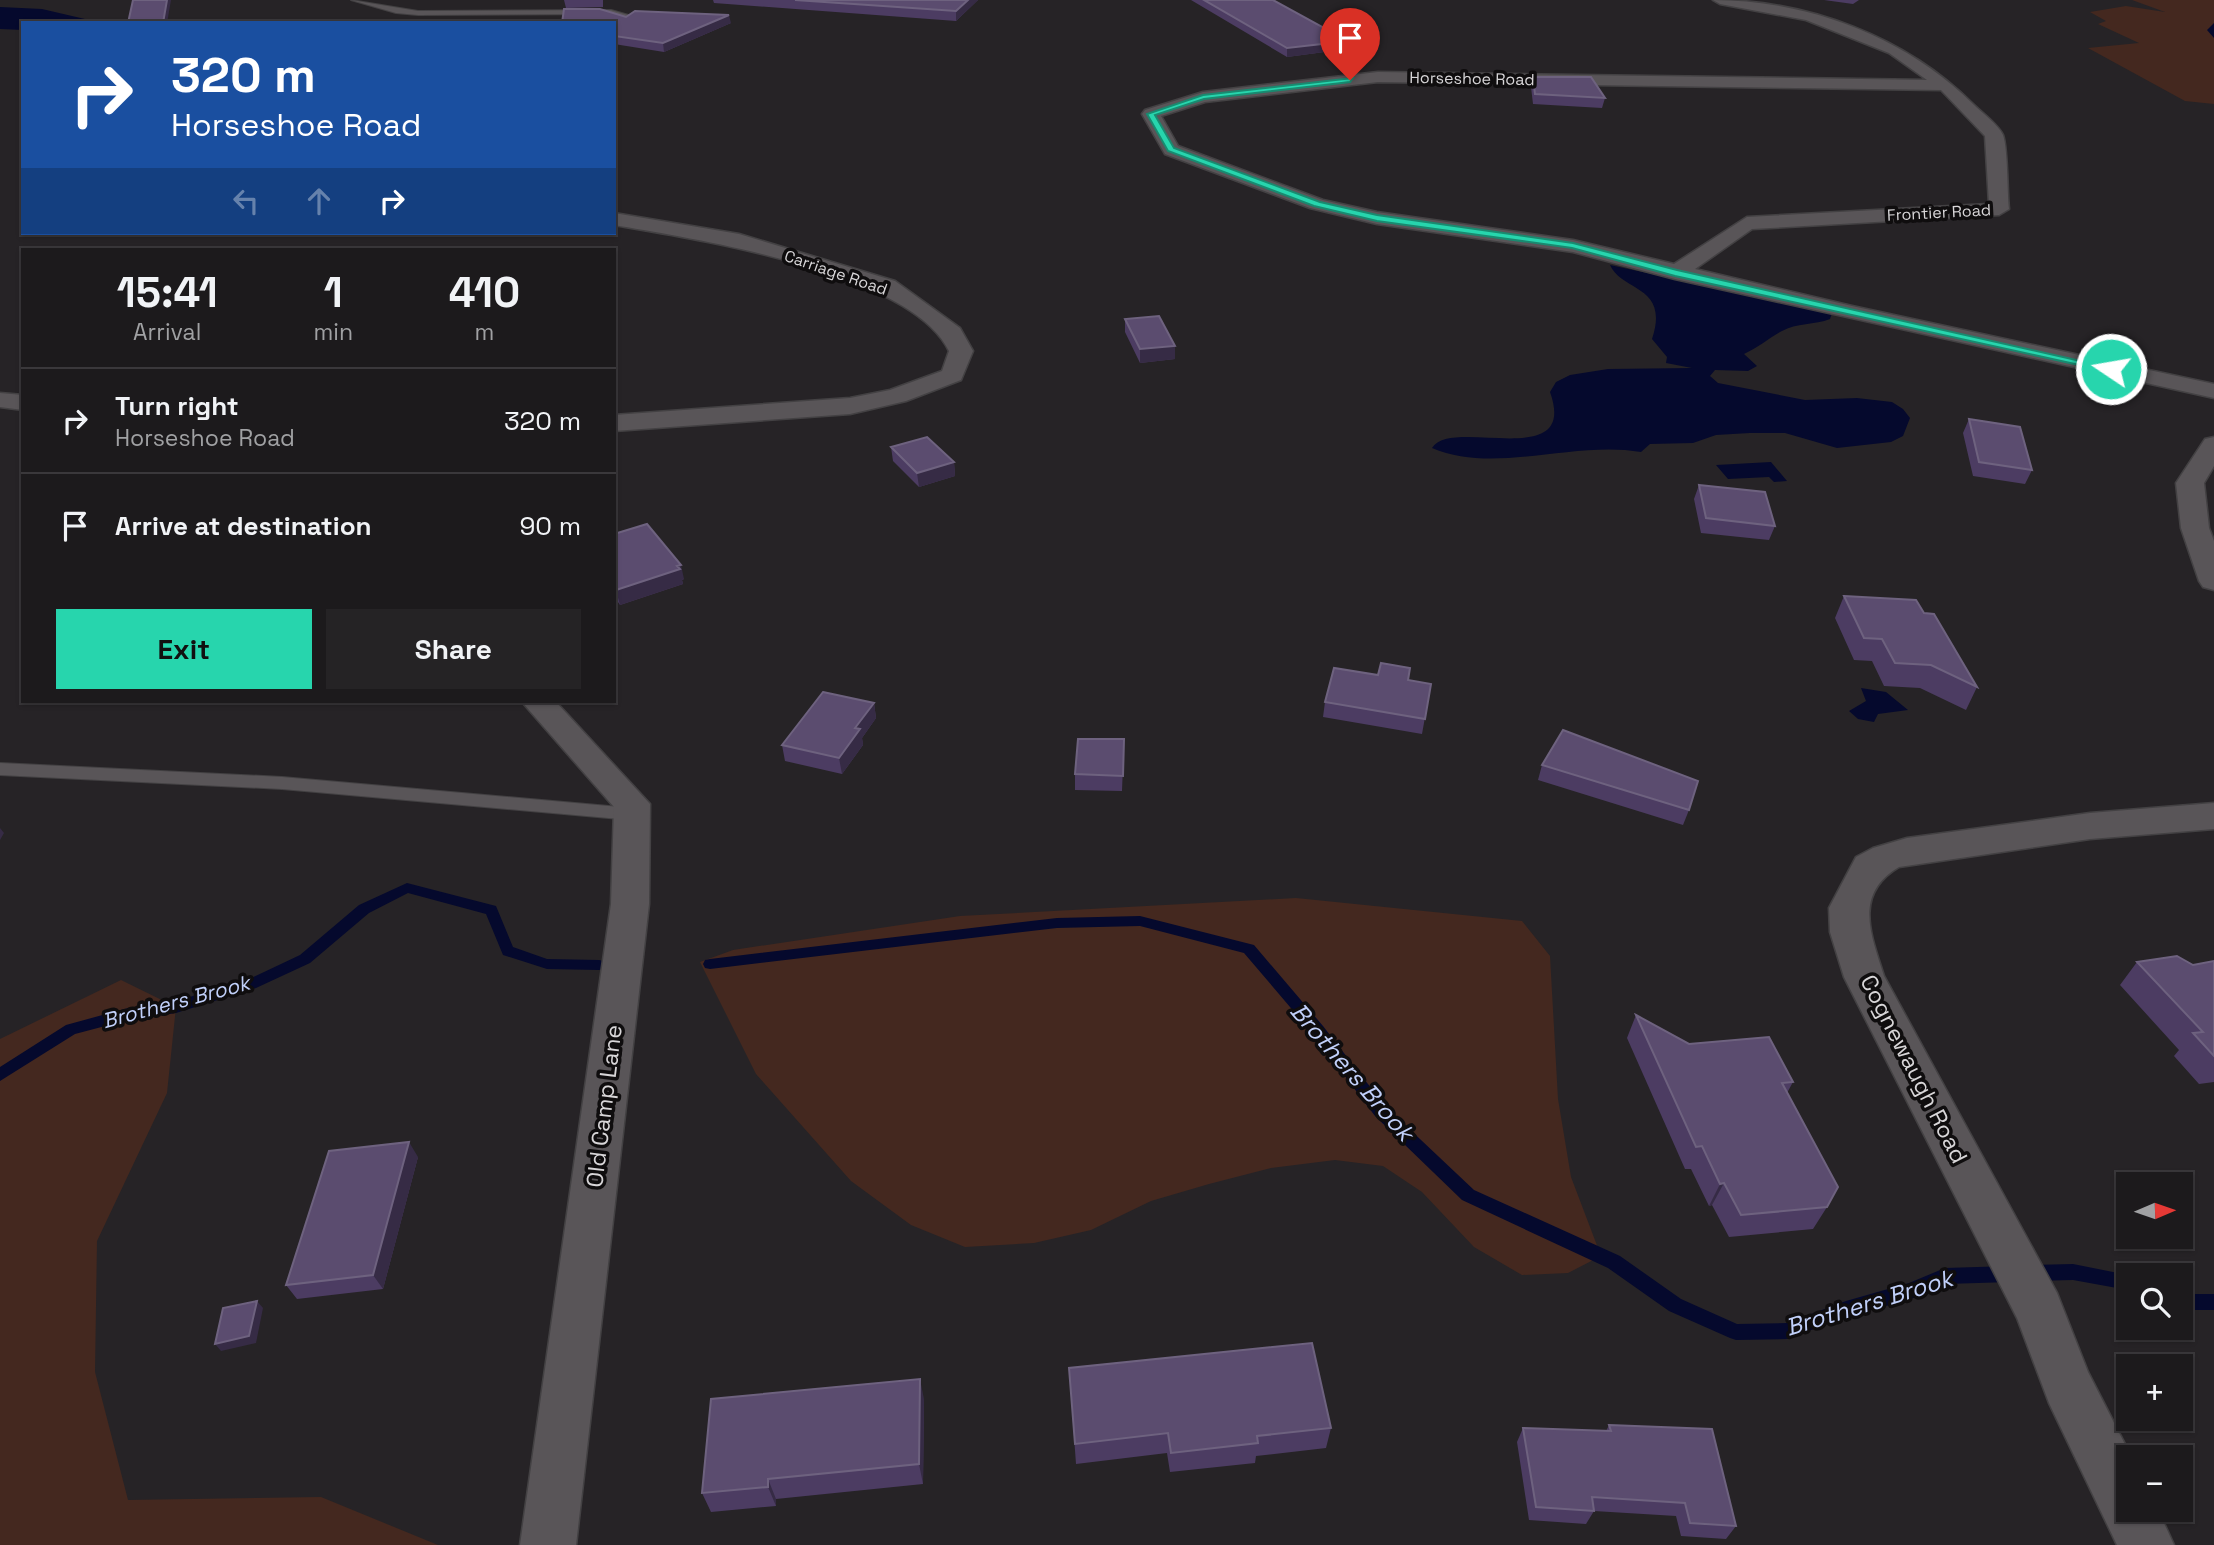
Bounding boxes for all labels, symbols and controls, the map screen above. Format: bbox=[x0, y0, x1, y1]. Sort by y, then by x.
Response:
pin bbox=[1320, 8, 1380, 80]
icon: arrive bbox=[1331, 19, 1369, 57]
text: 320 m bbox=[171, 44, 316, 106]
icon: right bbox=[56, 49, 147, 140]
street label: Horseshoe Road bbox=[1409, 67, 1535, 90]
text: Horseshoe Road bbox=[171, 105, 421, 145]
icon: left bbox=[227, 182, 265, 220]
icon: ahead bbox=[300, 182, 338, 220]
icon: right bbox=[373, 182, 411, 220]
street label: Frontier Road bbox=[1887, 199, 1992, 226]
street label: Carriage Road bbox=[782, 245, 890, 300]
text: 15:41 bbox=[117, 266, 218, 319]
text: 1 bbox=[324, 266, 343, 319]
text: 410 bbox=[449, 266, 520, 319]
text: Arrival bbox=[133, 317, 201, 347]
text: min bbox=[313, 317, 353, 347]
text: m bbox=[475, 317, 494, 347]
position arrow bbox=[2074, 332, 2148, 406]
text: Turn right bbox=[115, 389, 239, 423]
icon: right bbox=[56, 402, 94, 440]
text: 320 m bbox=[504, 404, 581, 438]
text: Horseshoe Road bbox=[115, 423, 295, 453]
icon: arrive bbox=[56, 507, 94, 545]
text: Arrive at destination bbox=[115, 509, 372, 543]
text: 90 m bbox=[519, 509, 581, 543]
button: Exit bbox=[56, 609, 312, 689]
button: Share bbox=[326, 609, 581, 689]
water label: Brothers Brook bbox=[99, 968, 255, 1034]
street label: Cognewaugh Road bbox=[1853, 970, 1975, 1168]
water label: Brothers Brook bbox=[1284, 996, 1423, 1150]
street label: Old Camp Lane bbox=[579, 1023, 629, 1189]
north arrow bbox=[2116, 1172, 2193, 1250]
map controls bbox=[2116, 1172, 2193, 1522]
water label: Brothers Brook bbox=[1781, 1261, 1959, 1343]
button: search bbox=[2116, 1263, 2193, 1340]
button: + bbox=[2116, 1354, 2193, 1431]
button: − bbox=[2116, 1445, 2193, 1522]

